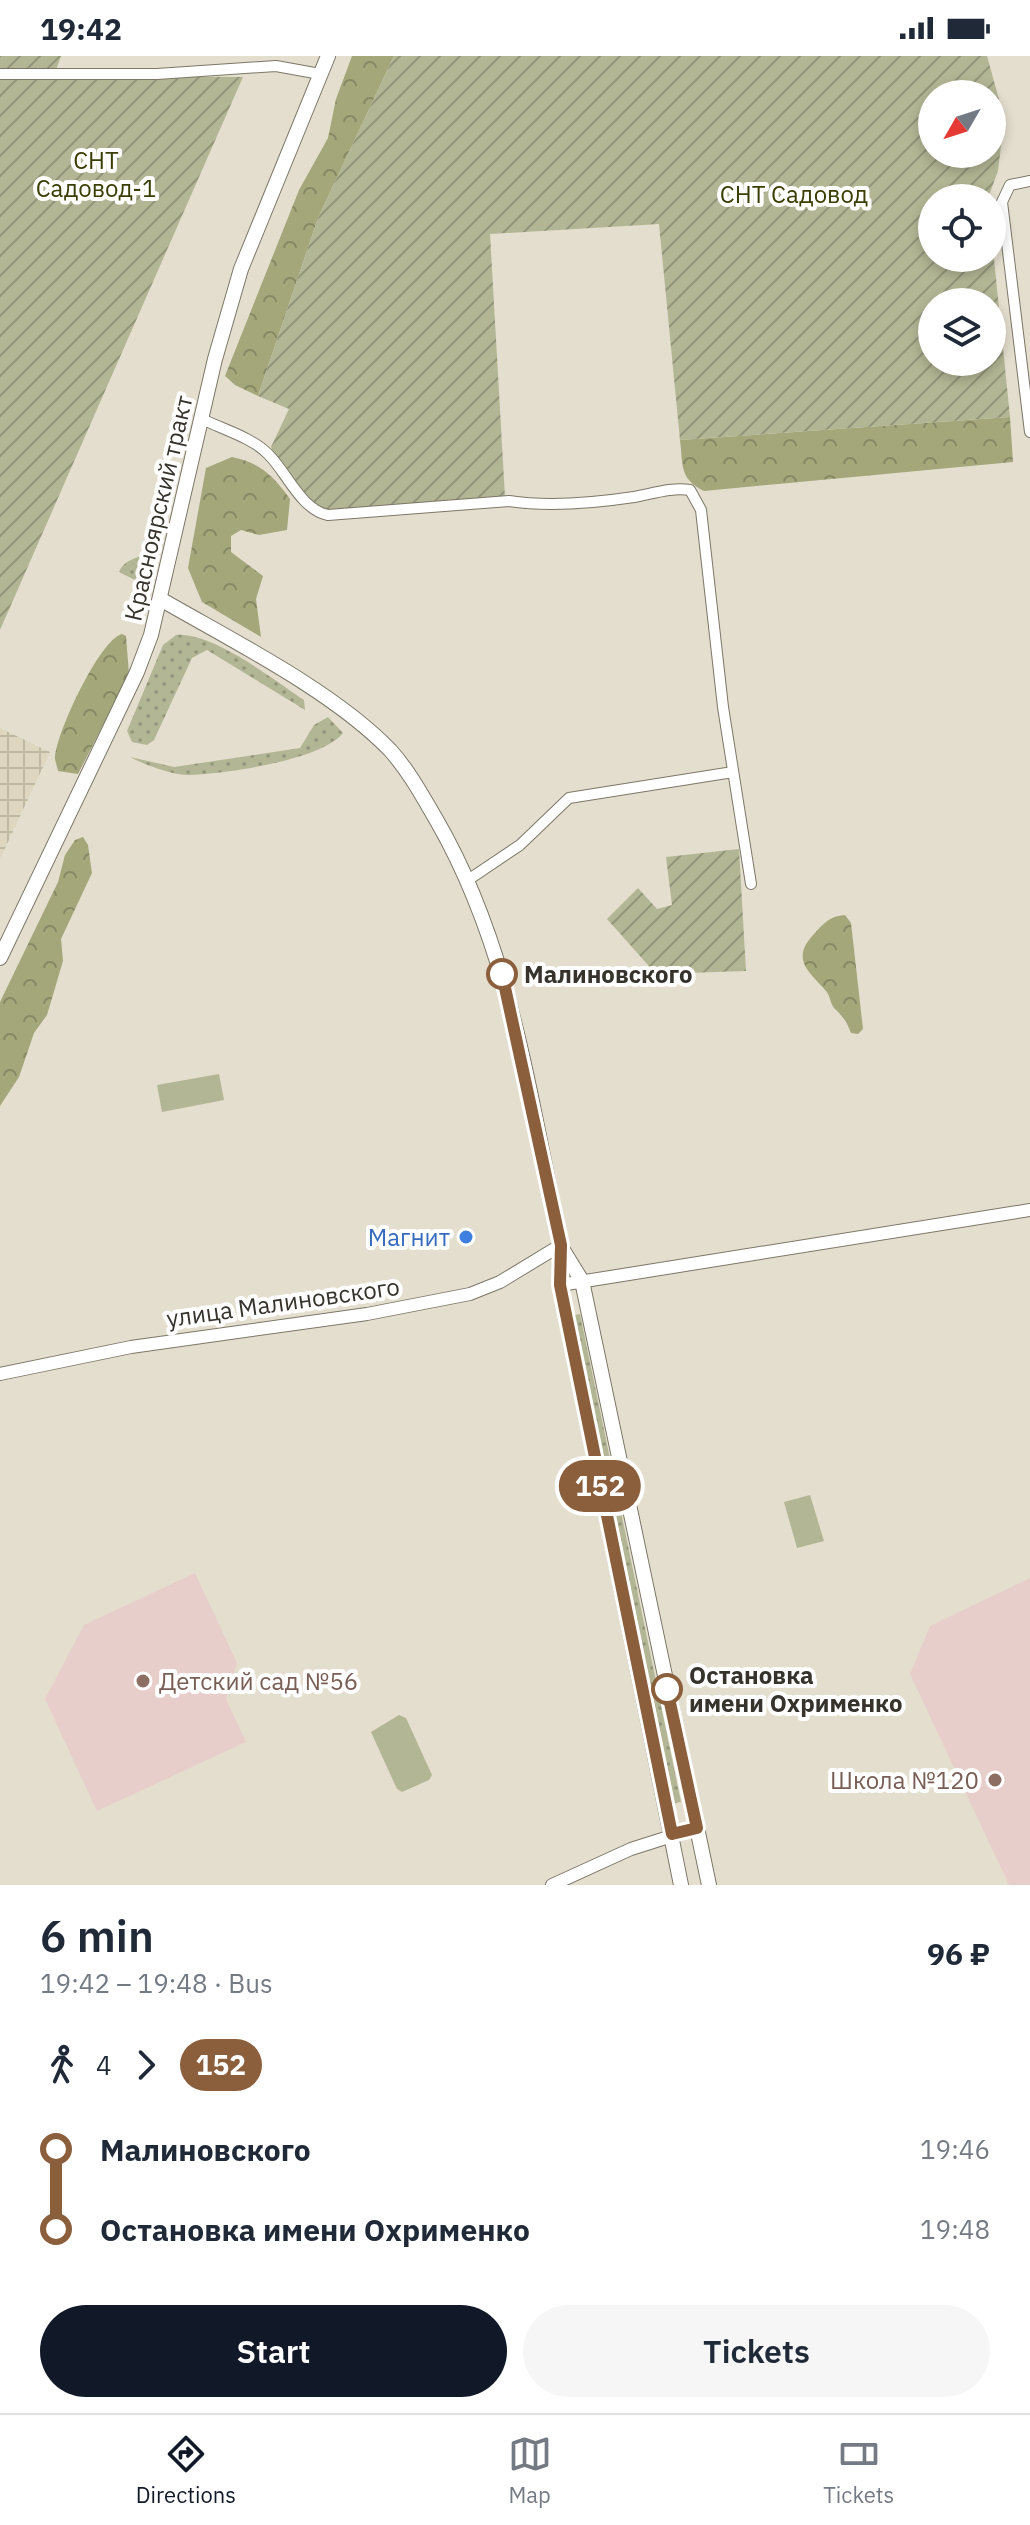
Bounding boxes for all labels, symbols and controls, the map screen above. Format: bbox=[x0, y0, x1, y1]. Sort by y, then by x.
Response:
text: 19:42 bbox=[40, 9, 122, 48]
north arrow bbox=[918, 80, 1006, 168]
map controls bbox=[918, 80, 1006, 376]
park label: СНТ Садовод-1 bbox=[36, 144, 156, 204]
park label: СНТ Садовод bbox=[720, 178, 868, 210]
button: locate bbox=[918, 184, 1006, 272]
button: layers bbox=[918, 288, 1006, 376]
street label: Красноярский тракт bbox=[116, 392, 200, 624]
place label: Малиновского bbox=[524, 958, 693, 990]
marker: Малиновского bbox=[487, 959, 517, 989]
place label: Магнит bbox=[368, 1221, 450, 1253]
marker: Магнит bbox=[457, 1228, 475, 1246]
street label: улица Малиновского bbox=[164, 1270, 402, 1334]
line badge: 152 bbox=[554, 1460, 646, 1512]
text: 152 bbox=[575, 1467, 625, 1504]
place label: Остановка имени Охрименко bbox=[689, 1659, 903, 1719]
place label: Детский сад №56 bbox=[159, 1665, 358, 1697]
marker: Детский сад №56 bbox=[134, 1672, 152, 1690]
marker: Остановка имени Охрименко bbox=[652, 1674, 682, 1704]
place label: Школа №120 bbox=[830, 1764, 979, 1796]
marker: Школа №120 bbox=[986, 1771, 1004, 1789]
text: 6 min bbox=[40, 1907, 154, 1964]
text: 96 ₽ bbox=[927, 1934, 990, 1973]
text: 19:42 – 19:48 · Bus bbox=[40, 1966, 273, 2000]
icon: walk bbox=[40, 2043, 84, 2087]
icon: forward bbox=[124, 2043, 168, 2087]
text: 152 bbox=[196, 2046, 246, 2083]
text: 4 bbox=[96, 2048, 112, 2082]
text: Малиновского bbox=[100, 2130, 311, 2169]
text: 19:46 bbox=[920, 2132, 990, 2166]
text: Остановка имени Охрименко bbox=[100, 2210, 530, 2249]
text: 19:48 bbox=[920, 2212, 990, 2246]
button: Start bbox=[40, 2305, 507, 2397]
button: Tickets bbox=[523, 2305, 990, 2397]
tab: Directions bbox=[136, 2432, 236, 2509]
tab: Map bbox=[508, 2432, 552, 2509]
tab: Tickets bbox=[823, 2432, 894, 2509]

